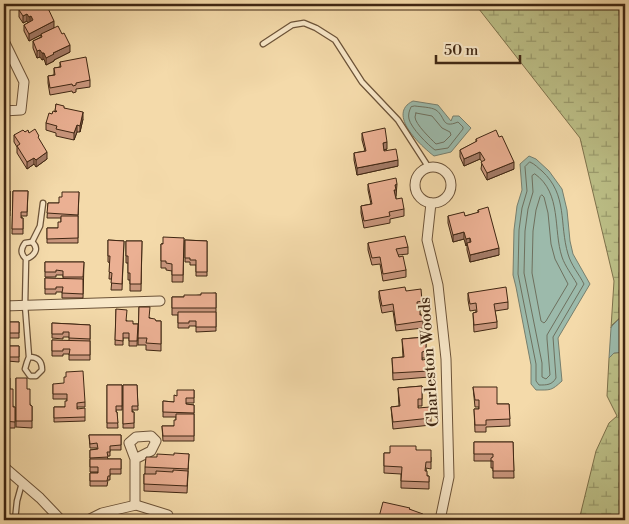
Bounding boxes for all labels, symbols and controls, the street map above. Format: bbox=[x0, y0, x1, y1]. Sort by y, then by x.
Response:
scale bar bbox=[436, 32, 520, 64]
text: 50 m bbox=[444, 41, 478, 60]
street label: Charleston Woods bbox=[414, 296, 444, 427]

